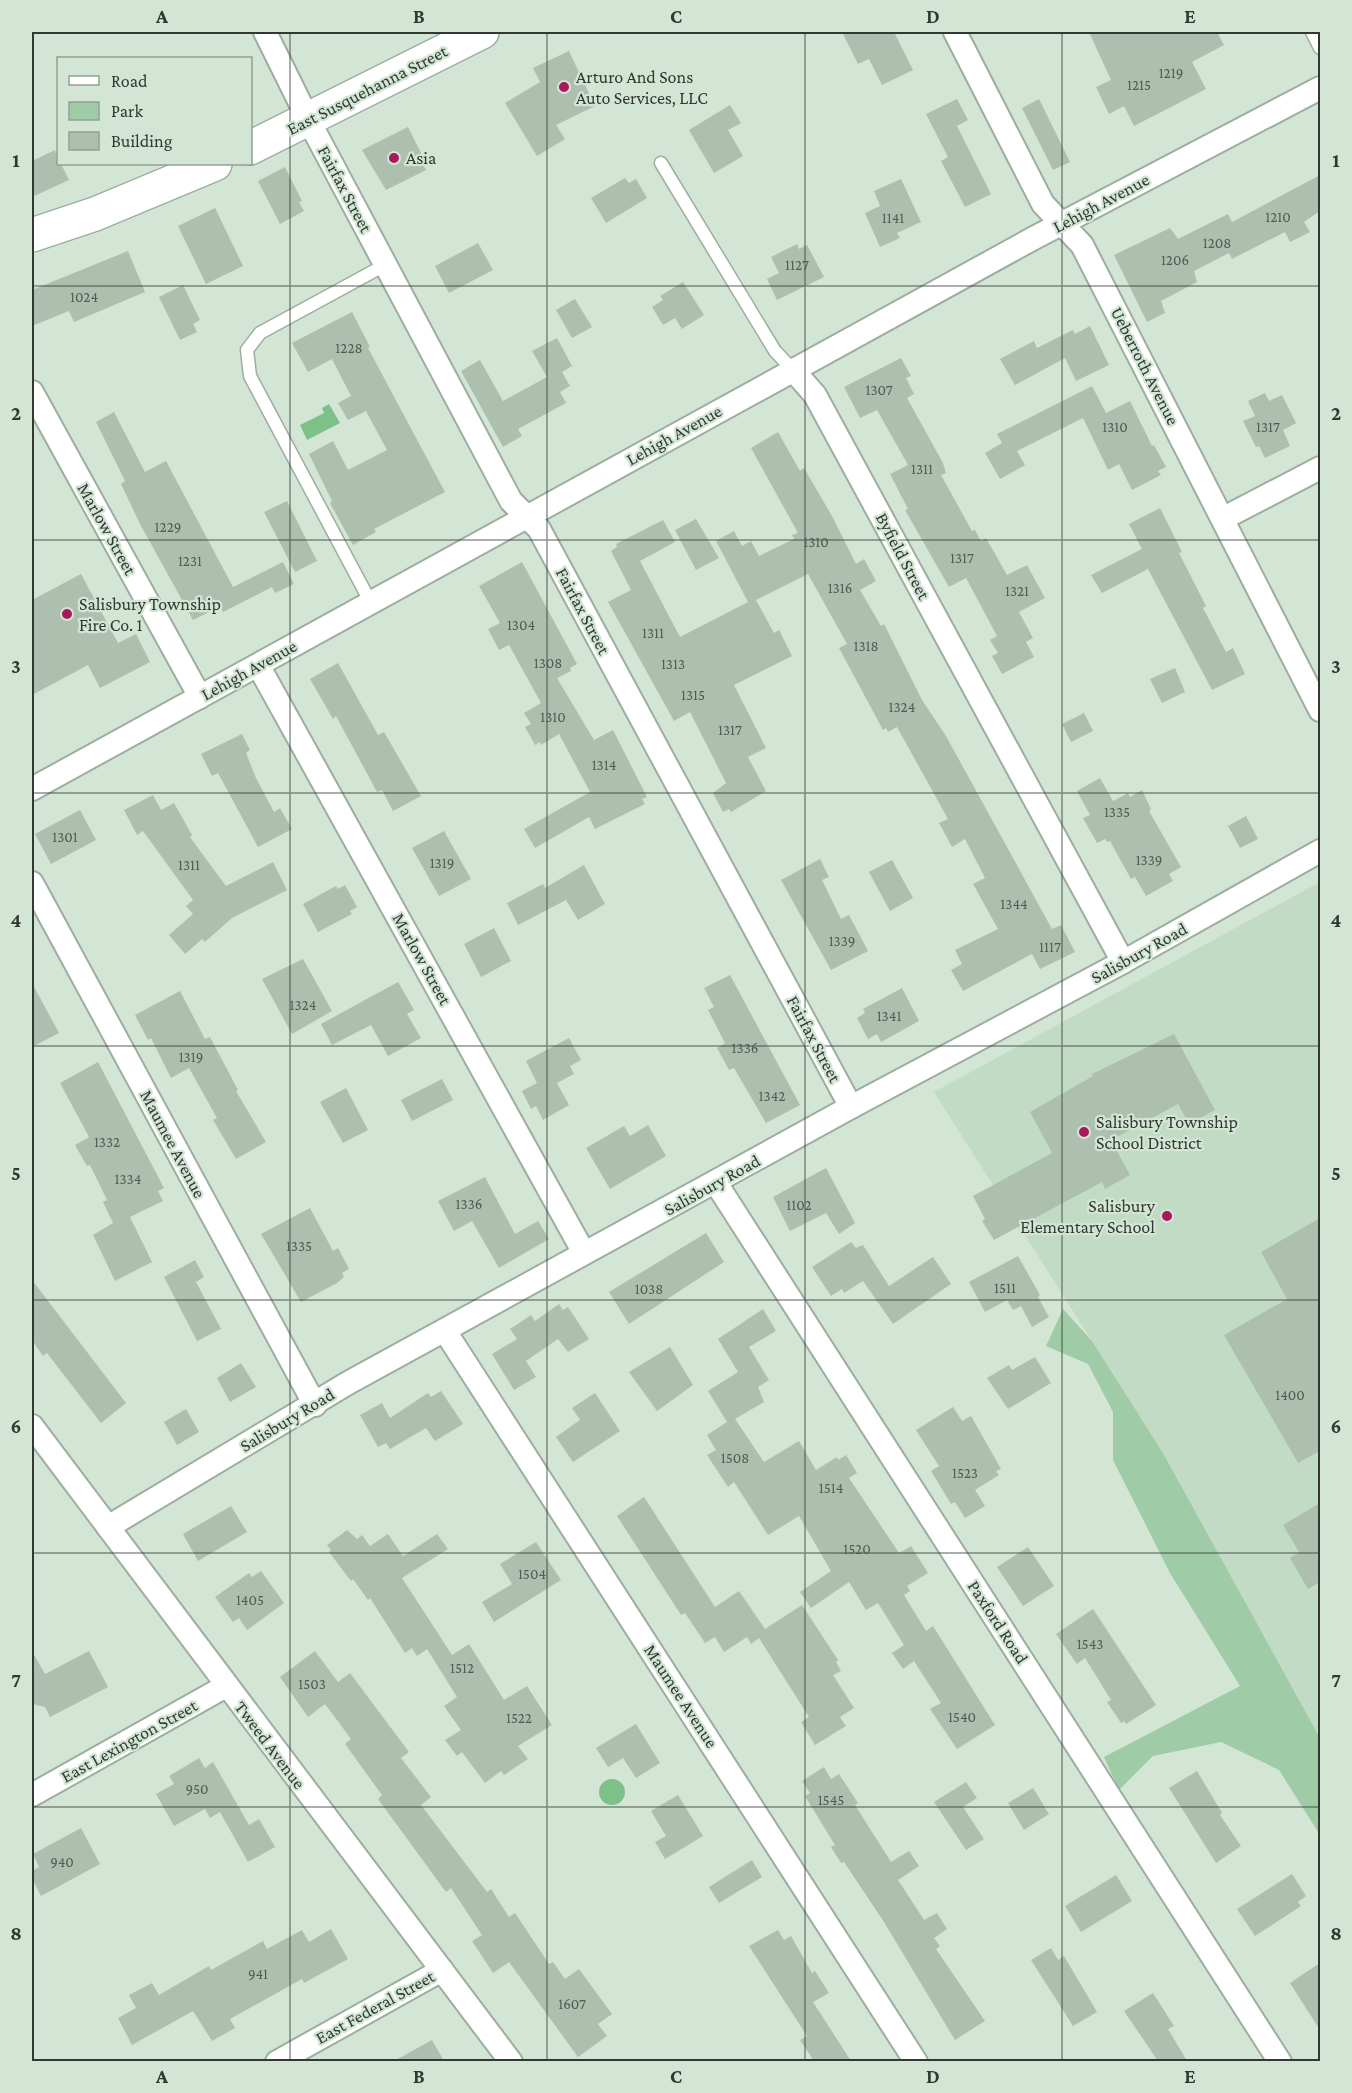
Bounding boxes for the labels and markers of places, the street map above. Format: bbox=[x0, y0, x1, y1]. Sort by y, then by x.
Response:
place label: Arturo And Sons Auto Services, LLC bbox=[576, 67, 708, 108]
marker: Arturo And Sons Auto Services, LLC bbox=[557, 80, 571, 94]
place label: Asia bbox=[406, 148, 436, 168]
marker: Asia bbox=[387, 151, 401, 165]
place label: Salisbury Township Fire Co. 1 bbox=[79, 594, 221, 635]
marker: Salisbury Township Fire Co. 1 bbox=[60, 607, 74, 621]
place label: Salisbury Township School District bbox=[1096, 1112, 1238, 1153]
marker: Salisbury Township School District bbox=[1077, 1125, 1091, 1139]
place label: Salisbury Elementary School bbox=[1020, 1196, 1156, 1237]
marker: Salisbury Elementary School bbox=[1160, 1209, 1174, 1223]

